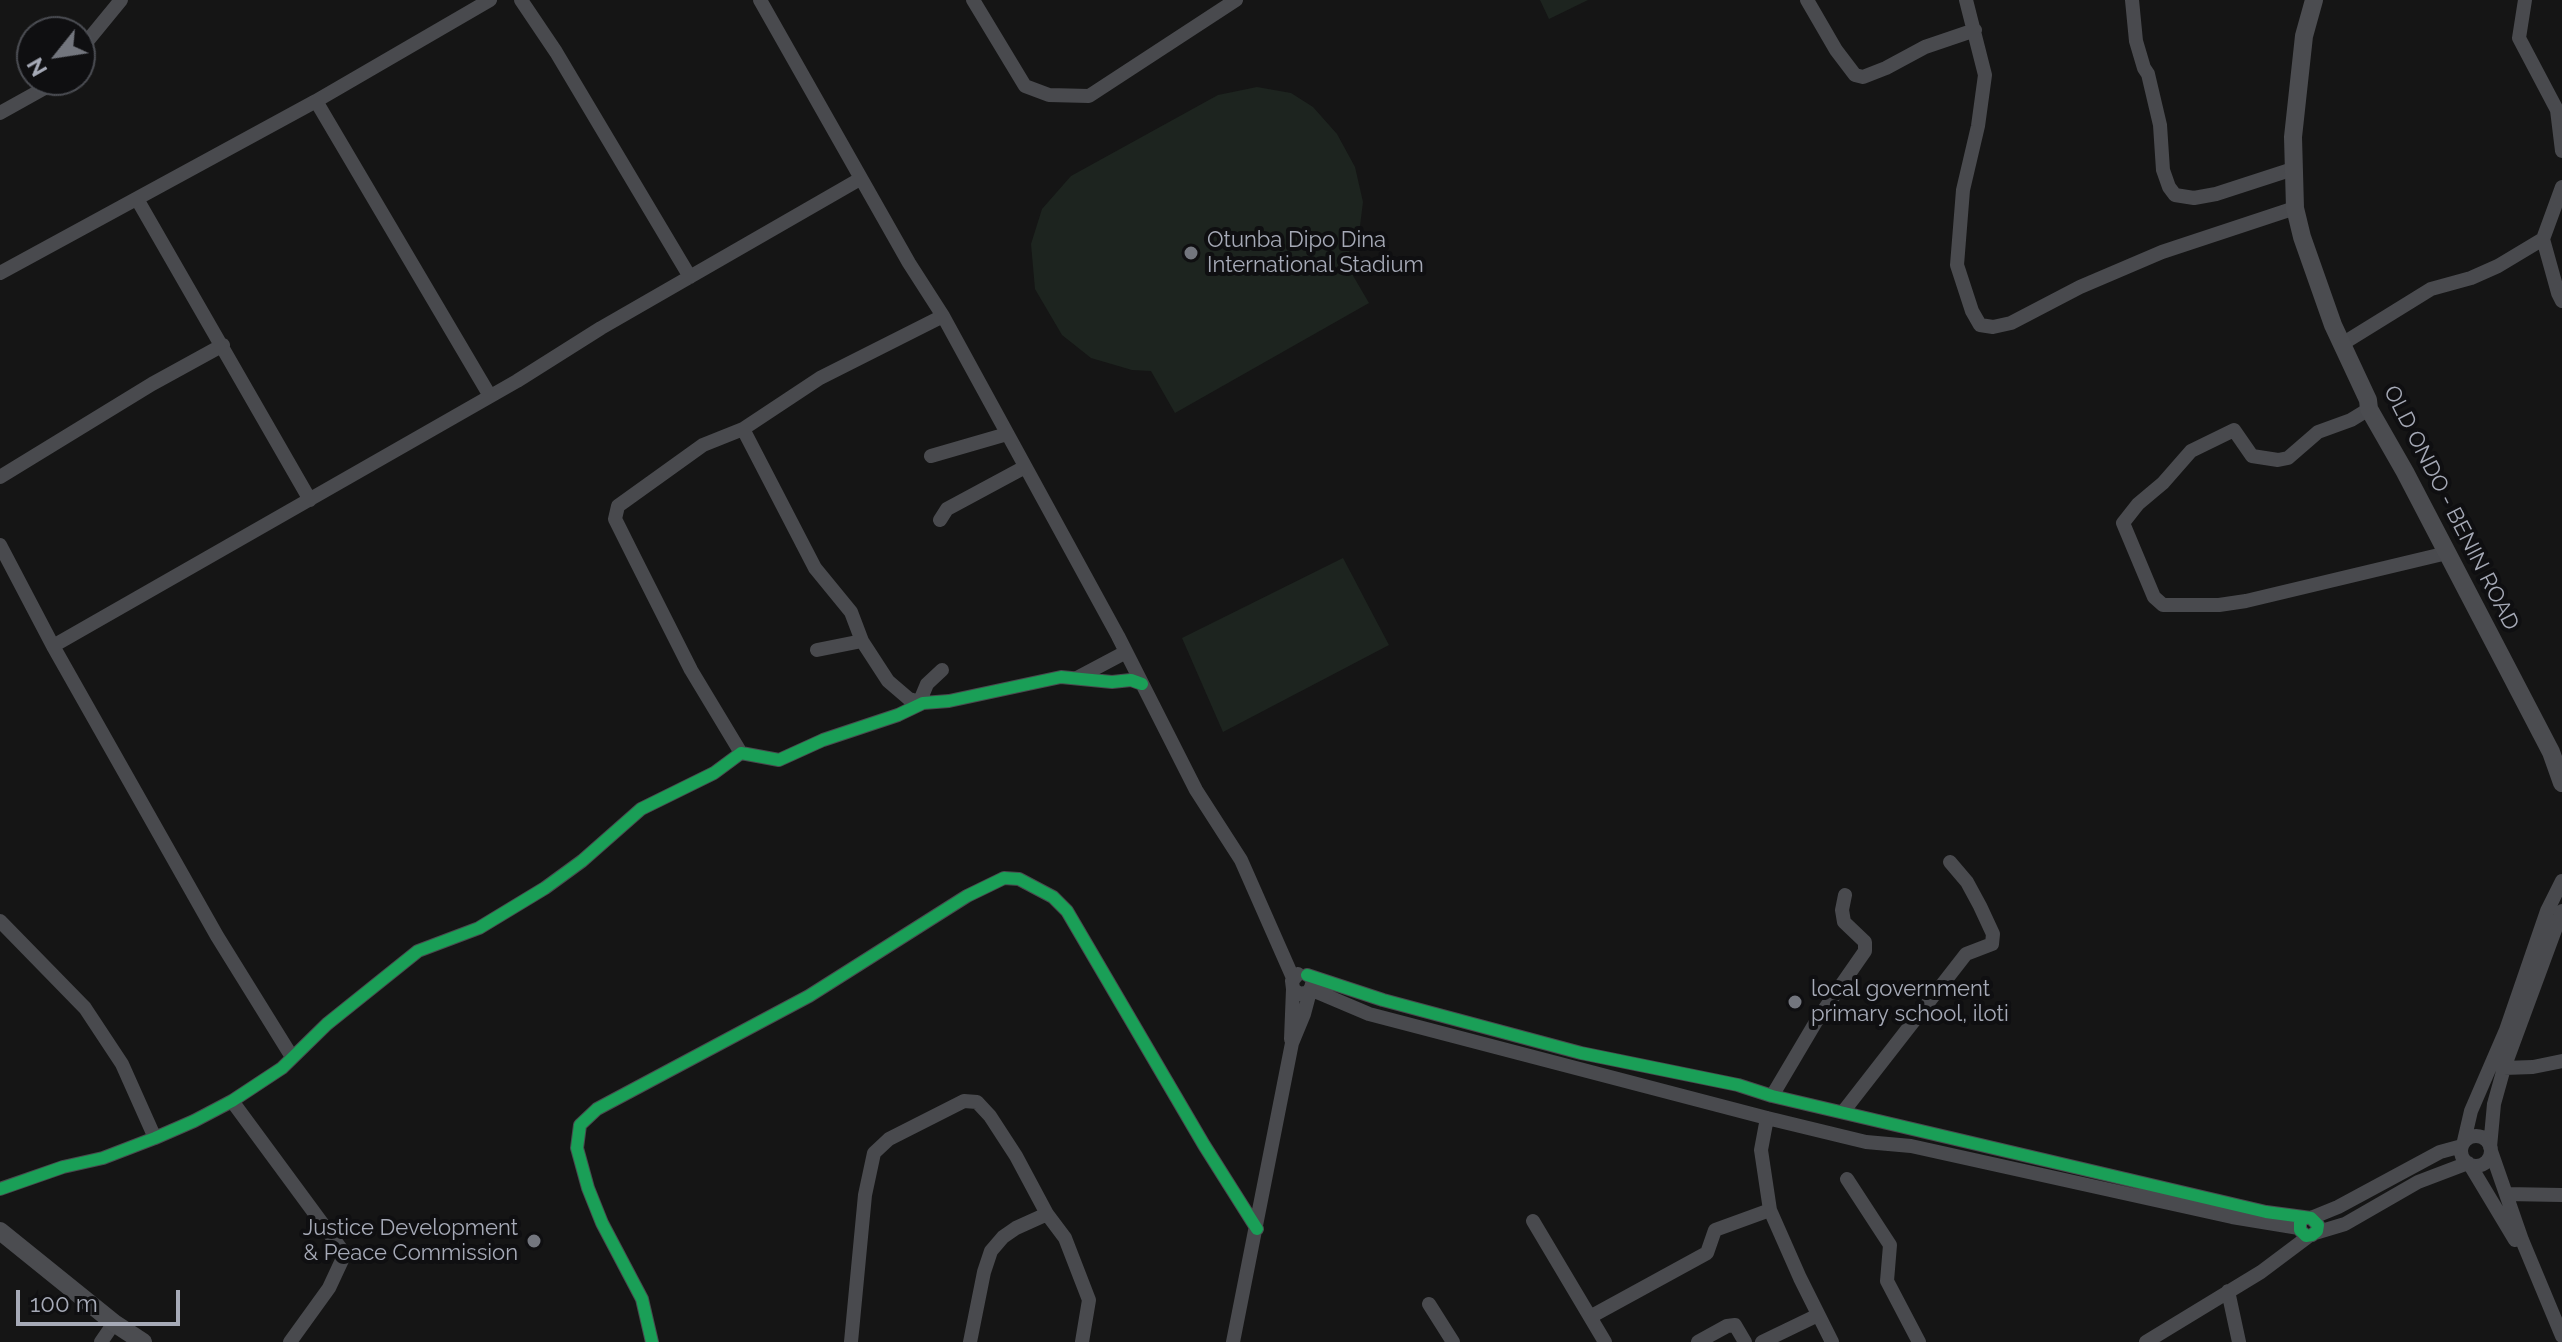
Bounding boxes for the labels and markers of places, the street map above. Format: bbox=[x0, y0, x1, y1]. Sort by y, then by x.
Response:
place label: Otunba Dipo Dina International Stadium bbox=[1207, 227, 1424, 278]
marker: Otunba Dipo Dina International Stadium bbox=[1182, 244, 1200, 262]
place label: local government primary school, iloti bbox=[1811, 976, 2009, 1028]
marker: local government primary school, iloti bbox=[1786, 993, 1804, 1011]
place label: Justice Development & Peace Commission bbox=[303, 1215, 518, 1266]
marker: Justice Development & Peace Commission bbox=[525, 1232, 543, 1250]

